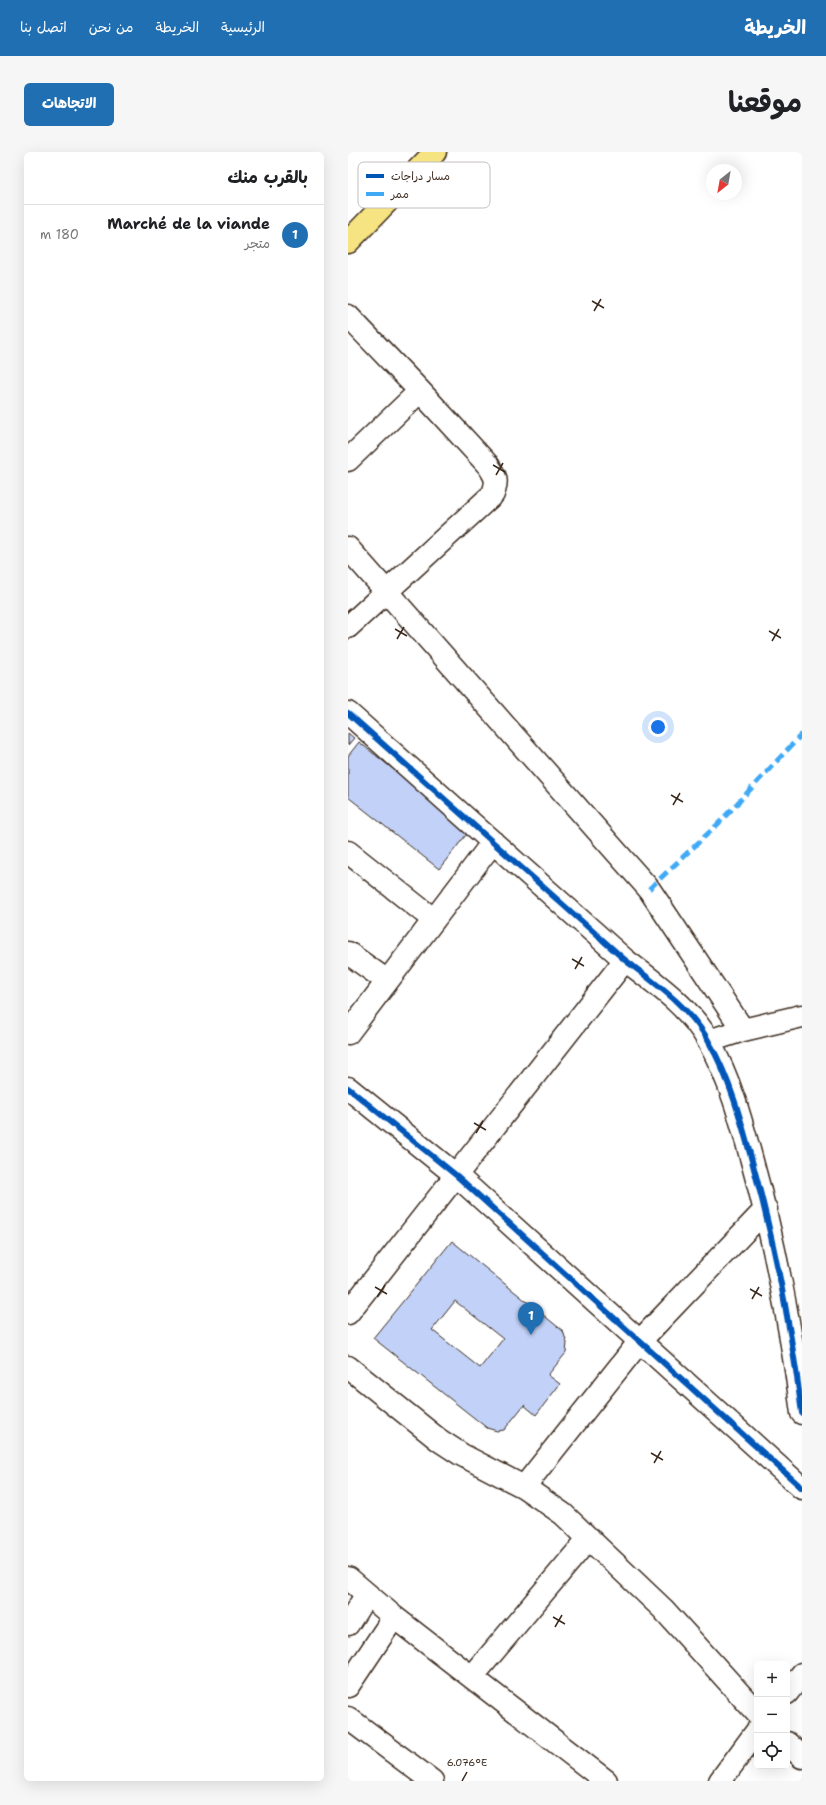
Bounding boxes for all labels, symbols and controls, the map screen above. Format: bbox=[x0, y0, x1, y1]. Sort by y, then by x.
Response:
text: الخريطة bbox=[744, 15, 806, 40]
text: اتصل بنا bbox=[20, 18, 67, 36]
text: من نحن bbox=[89, 18, 133, 36]
text: الخريطة bbox=[155, 18, 199, 36]
text: الرئيسية bbox=[221, 18, 265, 36]
button: الاتجاهات bbox=[24, 83, 114, 126]
text: موقعنا bbox=[728, 83, 802, 121]
legend bbox=[358, 162, 490, 208]
north arrow bbox=[706, 164, 742, 200]
text: بالقرب منك bbox=[228, 166, 308, 188]
text: مسار دراجات bbox=[391, 169, 450, 184]
text: ممر bbox=[390, 187, 409, 202]
text: Marché de la viande bbox=[107, 214, 270, 234]
text: 180 m bbox=[40, 226, 79, 243]
text: 1 bbox=[292, 226, 298, 243]
text: متجر bbox=[245, 235, 270, 252]
your location bbox=[648, 717, 668, 737]
pin: 1 bbox=[518, 1302, 544, 1335]
map controls bbox=[754, 1661, 790, 1769]
button: + bbox=[754, 1661, 790, 1697]
button: − bbox=[754, 1697, 790, 1733]
button: locate bbox=[754, 1733, 790, 1769]
text: 6.076°E bbox=[447, 1756, 487, 1769]

